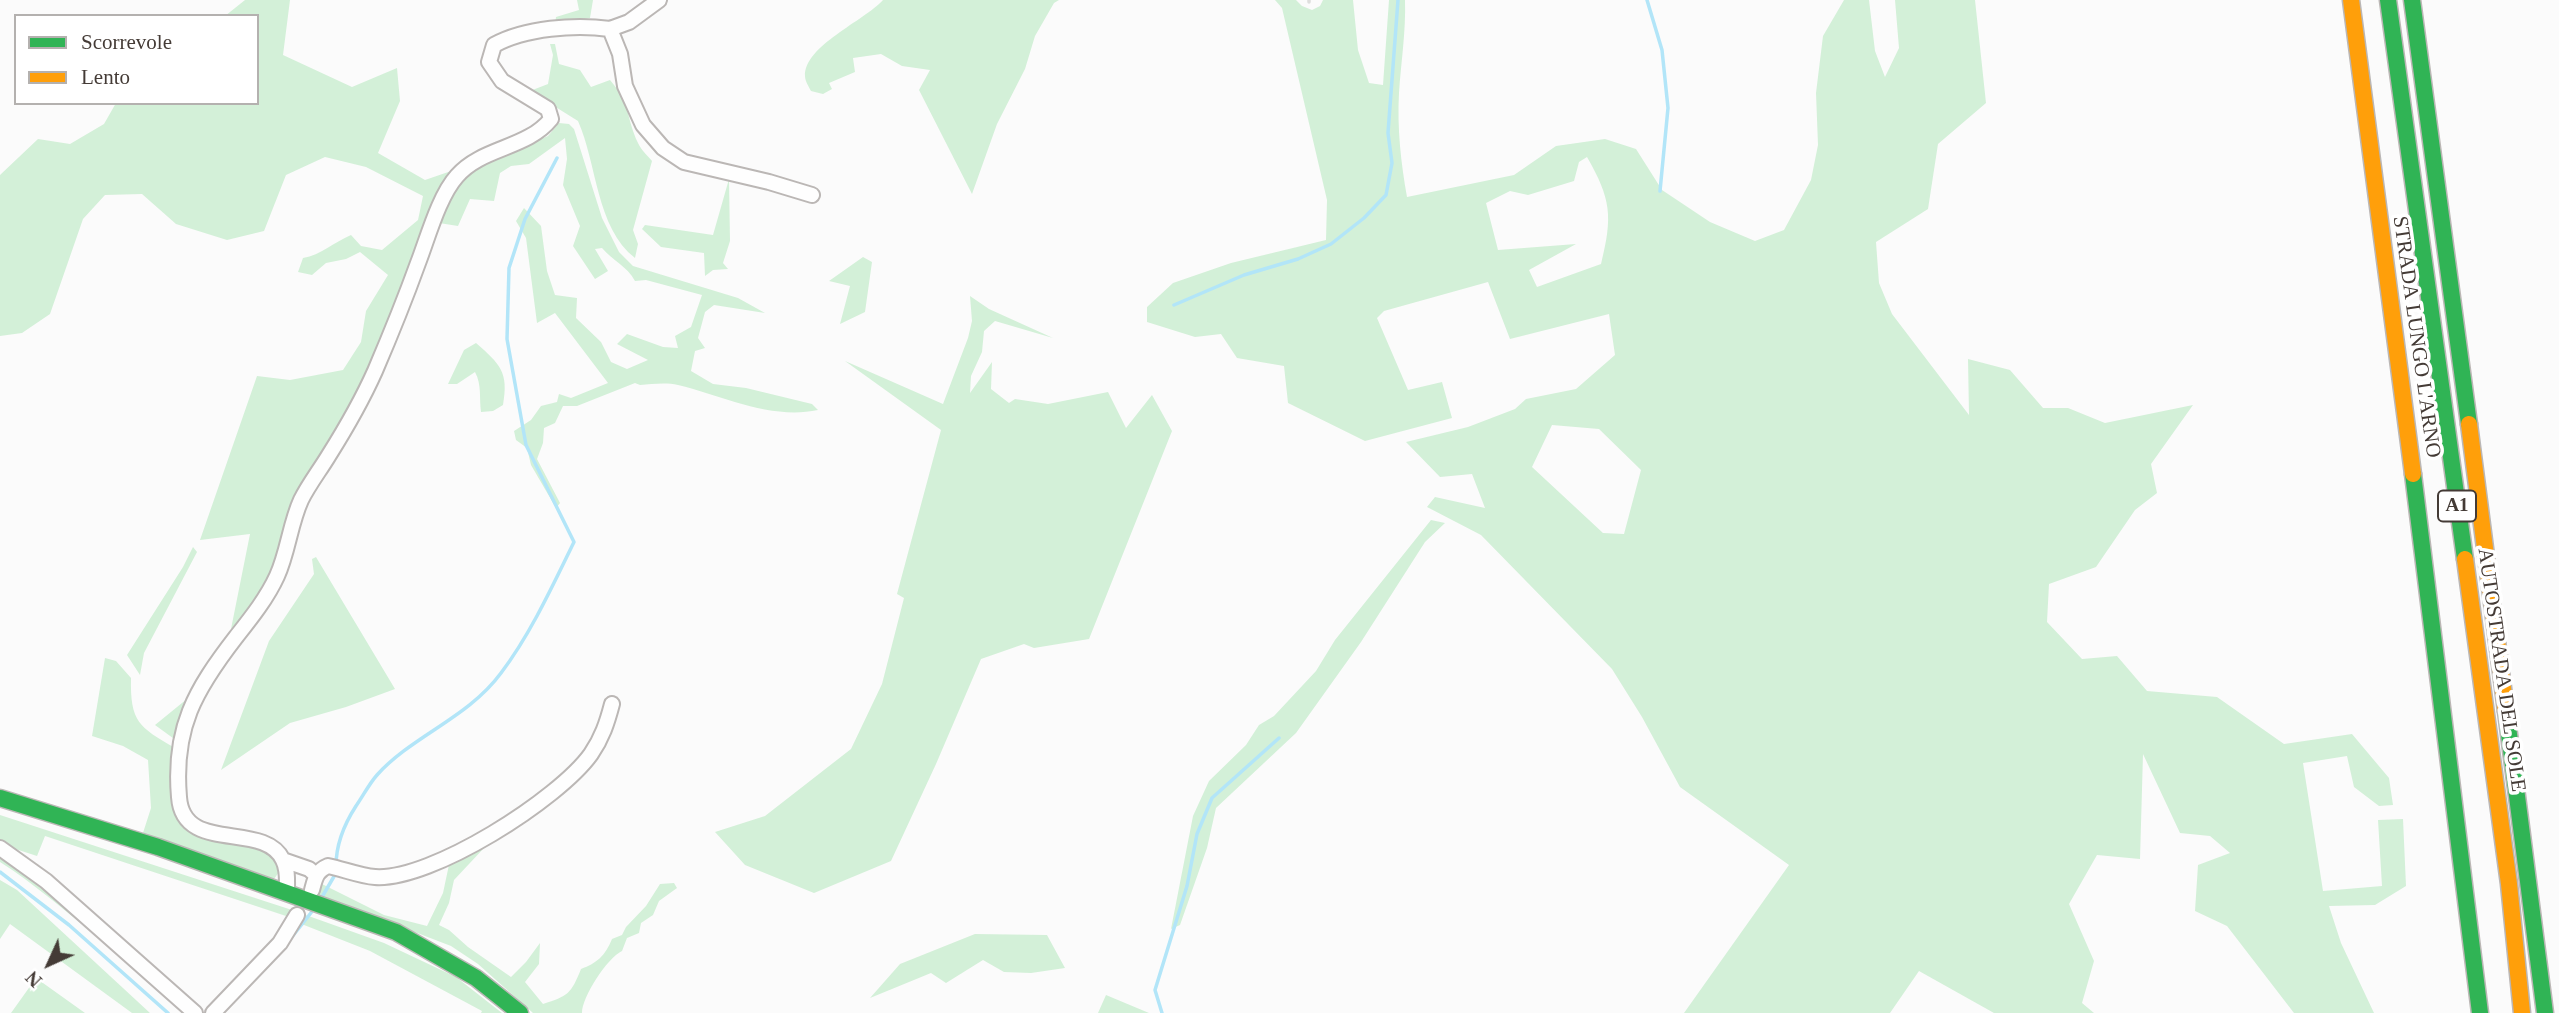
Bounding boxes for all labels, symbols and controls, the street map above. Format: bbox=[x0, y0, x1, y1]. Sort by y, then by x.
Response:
legend bbox=[14, 14, 259, 105]
text: Scorrevole bbox=[81, 30, 172, 54]
text: Lento bbox=[81, 65, 130, 89]
street label: STRADA LUNGO L'ARNO bbox=[2387, 214, 2445, 460]
road number: A1 bbox=[2438, 491, 2476, 522]
street label: AUTOSTRADA DEL SOLE bbox=[2471, 547, 2531, 793]
north arrow bbox=[14, 929, 84, 999]
text: N bbox=[22, 967, 46, 991]

